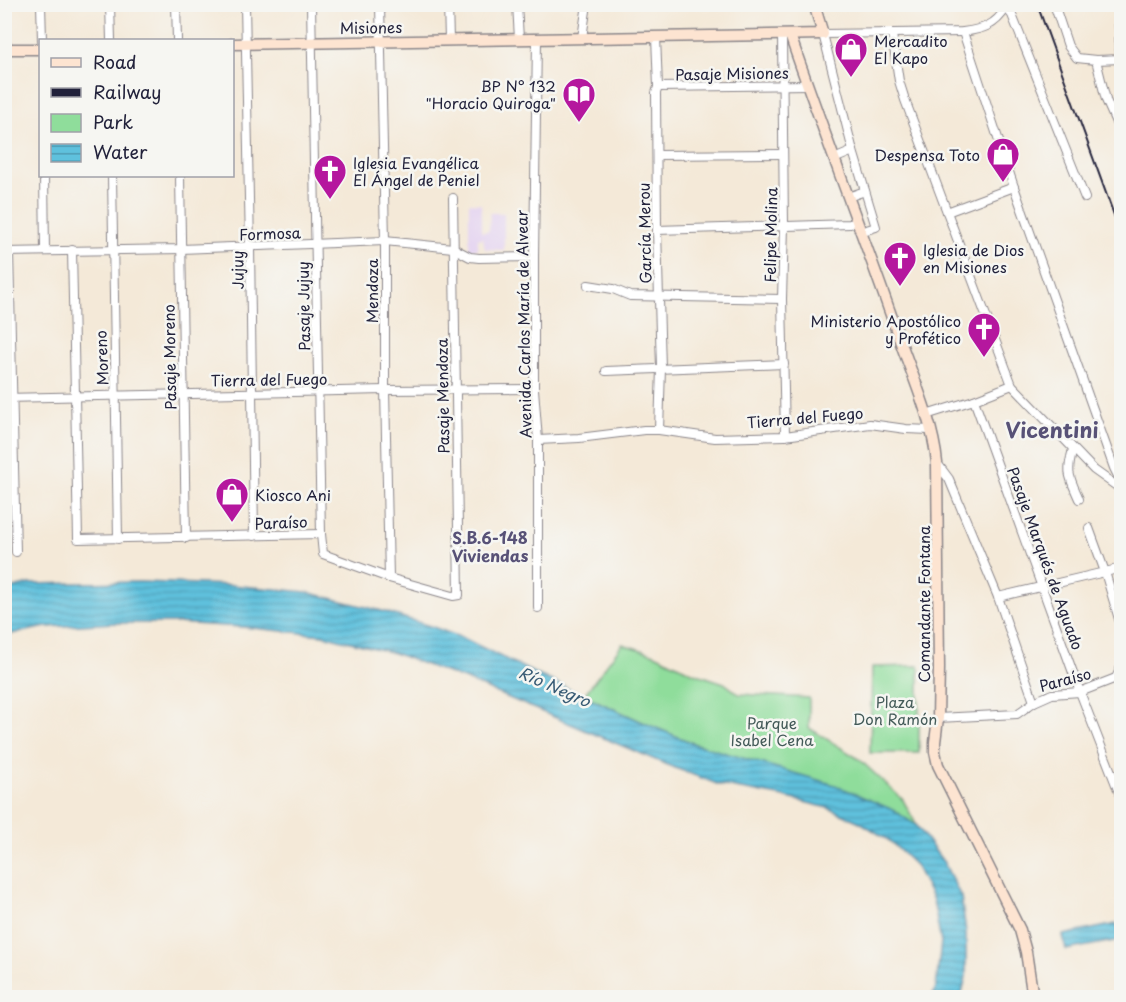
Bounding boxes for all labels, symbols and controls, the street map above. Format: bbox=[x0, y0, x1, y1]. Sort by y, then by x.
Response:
street label: Misiones bbox=[340, 15, 403, 39]
place label: Mercadito El Kapo bbox=[874, 29, 948, 69]
shop icon: Mercadito El Kapo bbox=[833, 31, 869, 78]
legend bbox=[39, 39, 234, 177]
text: Road bbox=[93, 48, 137, 75]
street label: Pasaje Misiones bbox=[675, 61, 789, 85]
place label: BP N° 132 "Horacio Quiroga" bbox=[425, 74, 556, 114]
library icon: BP N° 132 "Horacio Quiroga" bbox=[561, 76, 597, 123]
text: Railway bbox=[93, 78, 161, 105]
text: Park bbox=[93, 108, 133, 135]
shop icon: Despensa Toto bbox=[985, 136, 1021, 183]
text: Water bbox=[93, 138, 148, 165]
place label: Despensa Toto bbox=[874, 143, 980, 166]
place label: Iglesia Evangélica El Ángel de Peniel bbox=[353, 151, 480, 191]
church icon: Iglesia Evangélica El Ángel de Peniel bbox=[312, 153, 348, 200]
street label: García Merou bbox=[632, 182, 656, 284]
street label: Felipe Molina bbox=[758, 187, 782, 283]
street label: Avenida Carlos María de Alvear bbox=[510, 209, 536, 438]
street label: Formosa bbox=[239, 220, 302, 246]
place label: Iglesia de Dios en Misiones bbox=[923, 238, 1024, 278]
church icon: Iglesia de Dios en Misiones bbox=[882, 240, 918, 287]
street label: Jujuy bbox=[225, 250, 249, 290]
street label: Mendoza bbox=[360, 258, 383, 323]
street label: Pasaje Jujuy bbox=[291, 261, 315, 351]
street label: Pasaje Moreno bbox=[157, 304, 181, 410]
place label: Ministerio Apostólico y Profético bbox=[811, 309, 961, 349]
church icon: Ministerio Apostólico y Profético bbox=[966, 311, 1002, 358]
street label: Moreno bbox=[89, 330, 113, 386]
street label: Pasaje Mendoza bbox=[429, 338, 455, 454]
street label: Tierra del Fuego bbox=[210, 366, 328, 392]
street label: Tierra del Fuego bbox=[746, 400, 864, 434]
district label: Vicentini bbox=[1006, 413, 1098, 445]
street label: Pasaje Marqués de Aguado bbox=[1002, 463, 1090, 653]
shop icon: Kiosco Ani bbox=[214, 476, 250, 523]
place label: Kiosco Ani bbox=[255, 483, 331, 506]
street label: Paraíso bbox=[254, 510, 308, 534]
district label: S.B.6-148 Viviendas bbox=[452, 525, 529, 567]
street label: Comandante Fontana bbox=[912, 525, 935, 682]
water label: Río Negro bbox=[516, 660, 595, 713]
street label: Paraíso bbox=[1036, 661, 1094, 697]
park label: Plaza Don Ramón bbox=[853, 690, 937, 730]
park label: Parque Isabel Cena bbox=[730, 711, 814, 751]

